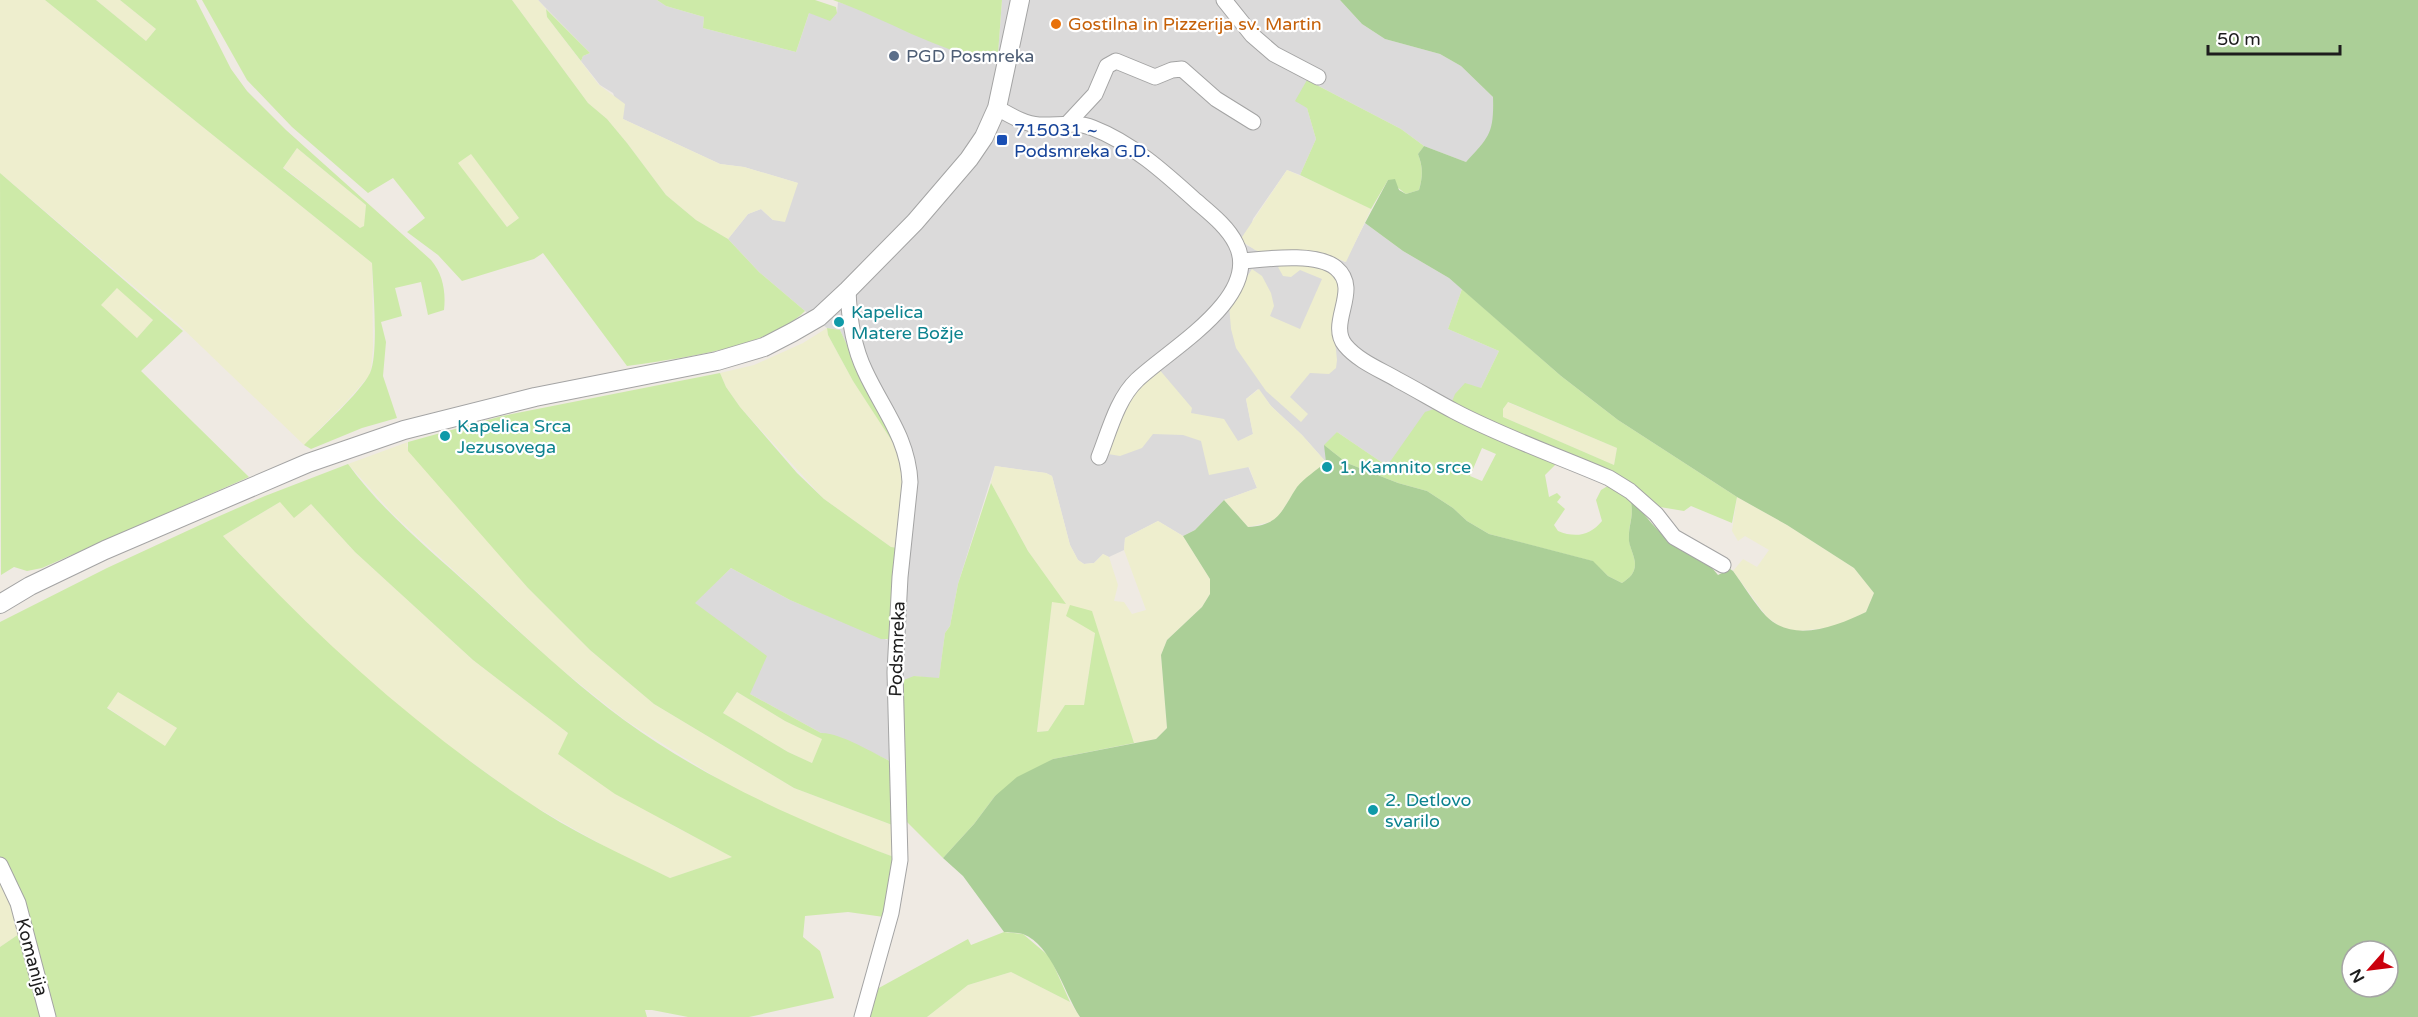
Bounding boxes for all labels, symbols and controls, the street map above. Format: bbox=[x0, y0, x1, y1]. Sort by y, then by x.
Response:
place label: Gostilna in Pizzerija sv. Martin bbox=[1068, 13, 1322, 35]
marker: Gostilna in Pizzerija sv. Martin bbox=[1049, 17, 1063, 31]
scale bar bbox=[2208, 18, 2340, 56]
text: 50 m bbox=[2217, 28, 2261, 50]
place label: PGD Posmreka bbox=[906, 45, 1034, 67]
marker: PGD Posmreka bbox=[887, 49, 901, 63]
place label: 715031 ~ Podsmreka G.D. bbox=[1014, 119, 1151, 162]
marker: 715031 ~ Podsmreka G.D. bbox=[995, 133, 1009, 147]
place label: Kapelica Matere Božje bbox=[851, 301, 964, 344]
marker: Kapelica Matere Božje bbox=[832, 315, 846, 329]
place label: Kapelica Srca Jezusovega bbox=[457, 415, 571, 458]
marker: Kapelica Srca Jezusovega bbox=[438, 429, 452, 443]
place label: 1. Kamnito srce bbox=[1339, 456, 1471, 478]
marker: 1. Kamnito srce bbox=[1320, 460, 1334, 474]
street label: Podsmreka bbox=[884, 601, 910, 697]
place label: 2. Detlovo svarilo bbox=[1385, 789, 1472, 832]
marker: 2. Detlovo svarilo bbox=[1366, 803, 1380, 817]
street label: Komanija bbox=[11, 916, 53, 998]
north arrow bbox=[2340, 939, 2400, 999]
text: N bbox=[2346, 965, 2369, 986]

